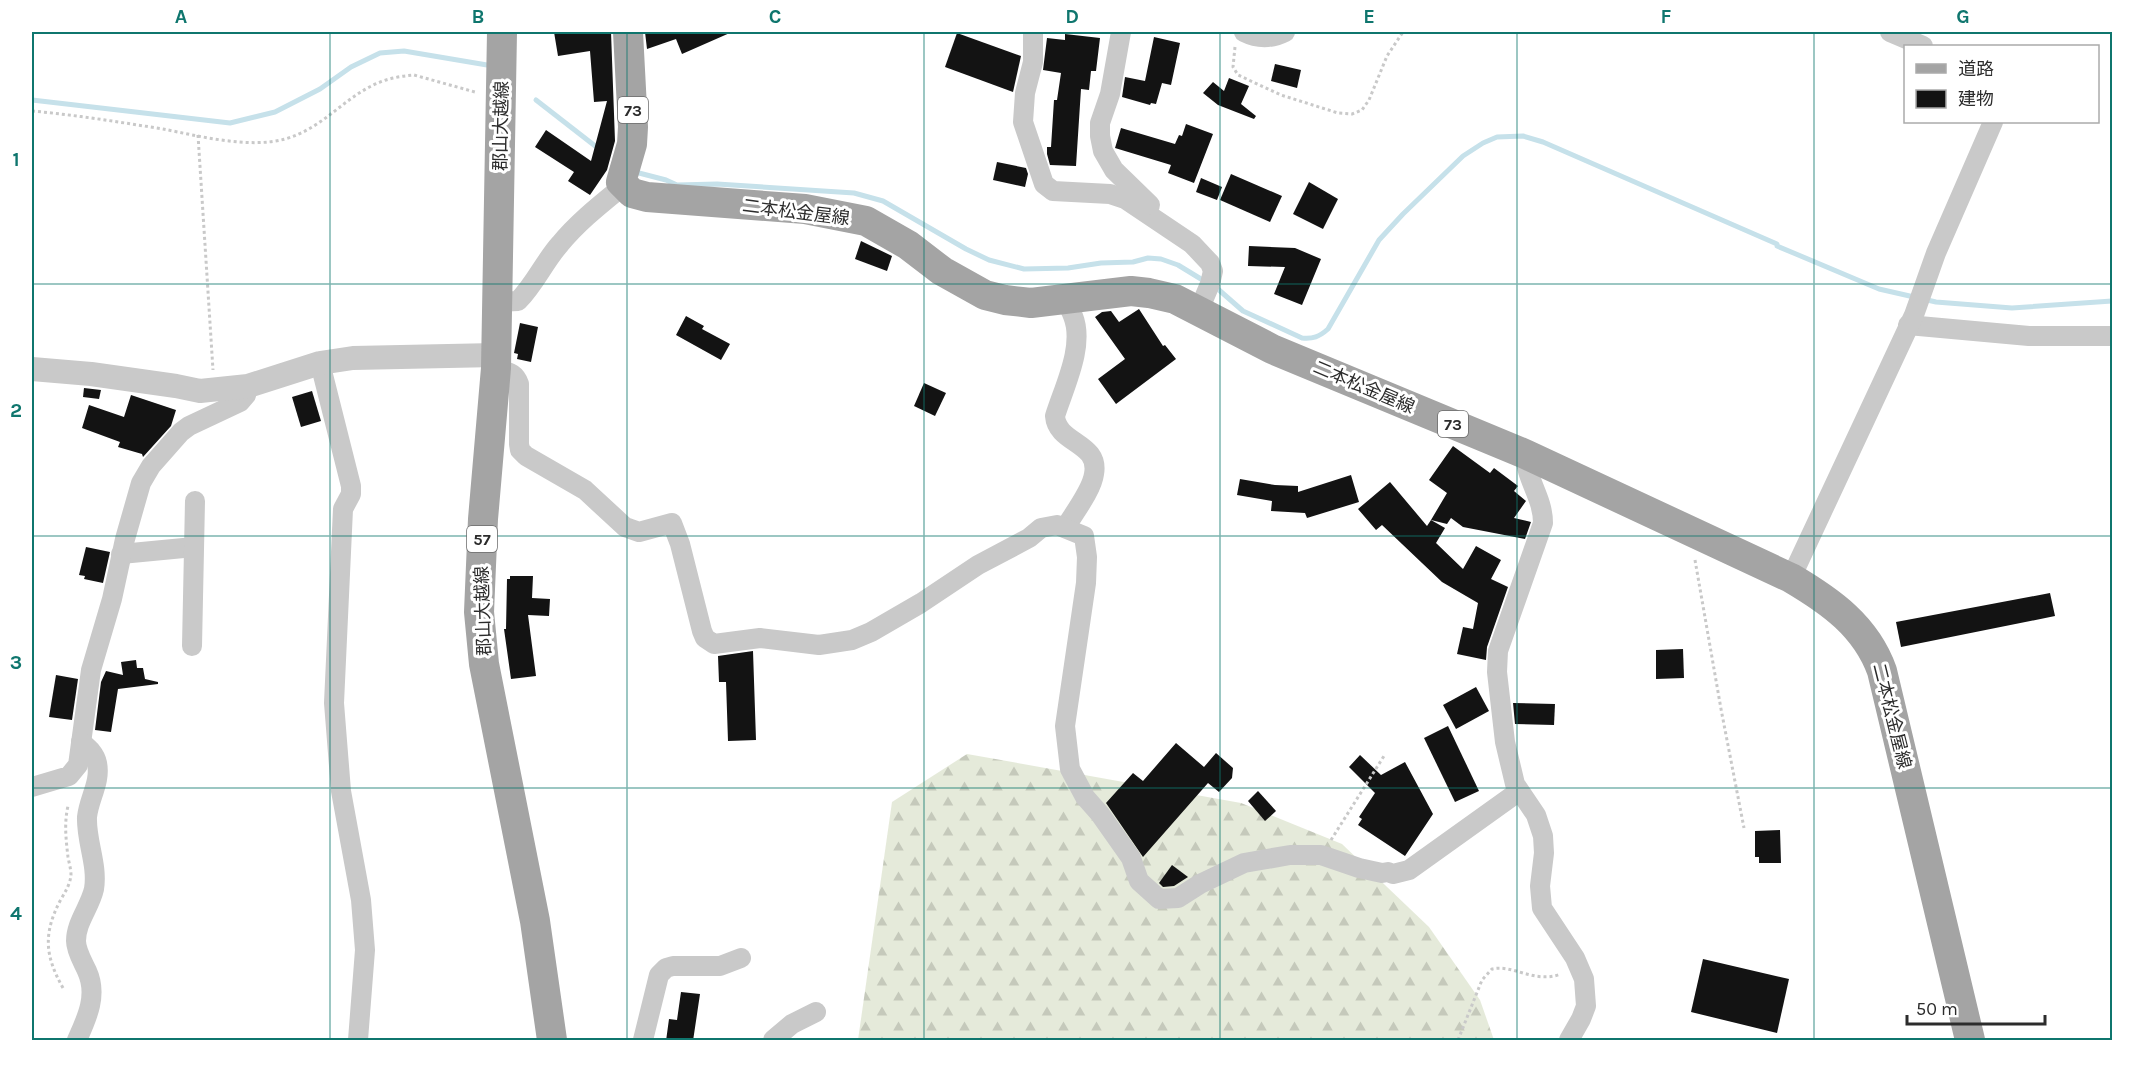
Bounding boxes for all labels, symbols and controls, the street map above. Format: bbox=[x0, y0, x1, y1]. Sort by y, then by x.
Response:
text: A bbox=[175, 5, 188, 28]
text: B bbox=[472, 5, 484, 28]
text: C bbox=[769, 5, 781, 28]
text: D bbox=[1065, 5, 1079, 28]
text: E bbox=[1363, 5, 1375, 28]
text: F bbox=[1661, 5, 1672, 28]
text: G bbox=[1956, 5, 1970, 28]
legend bbox=[1904, 45, 2099, 123]
text: 道路 bbox=[1958, 58, 1994, 80]
street label: 郡山大越線 bbox=[489, 81, 513, 171]
text: 建物 bbox=[1958, 88, 1994, 110]
road number: 73 bbox=[618, 97, 648, 123]
text: 1 bbox=[12, 148, 20, 171]
street label: 二本松金屋線 bbox=[741, 195, 851, 229]
street label: 二本松金屋線 bbox=[1310, 356, 1418, 418]
text: 2 bbox=[10, 399, 22, 422]
road number: 73 bbox=[1438, 411, 1468, 437]
road number: 57 bbox=[467, 526, 497, 552]
street label: 郡山大越線 bbox=[470, 566, 496, 656]
text: 3 bbox=[10, 651, 22, 674]
street label: 二本松金屋線 bbox=[1868, 661, 1916, 771]
text: 4 bbox=[10, 902, 22, 925]
scale bar bbox=[1907, 988, 2045, 1026]
text: 50 m bbox=[1916, 998, 1958, 1020]

